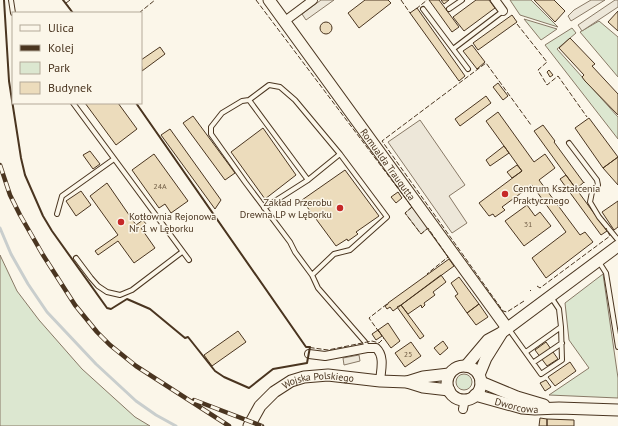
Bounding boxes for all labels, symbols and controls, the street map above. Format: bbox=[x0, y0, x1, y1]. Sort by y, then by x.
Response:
legend bbox=[12, 12, 142, 104]
text: Ulica bbox=[48, 20, 74, 35]
text: Kolej bbox=[48, 40, 74, 55]
text: Park bbox=[48, 60, 70, 75]
text: Budynek bbox=[48, 80, 92, 95]
street label: Romualda Traugutta bbox=[357, 126, 418, 203]
house number: 24A bbox=[153, 181, 167, 191]
place label: Centrum Kształcenia Praktycznego bbox=[513, 182, 600, 207]
marker: Centrum Kształcenia Praktycznego bbox=[500, 189, 510, 199]
place label: Zakład Przerobu Drewna LP w Lęborku bbox=[240, 196, 332, 221]
marker: Zakład Przerobu Drewna LP w Lęborku bbox=[335, 203, 345, 213]
place label: Kotłownia Rejonowa Nr 1 w Lęborku bbox=[129, 210, 216, 235]
marker: Kotłownia Rejonowa Nr 1 w Lęborku bbox=[116, 217, 126, 227]
house number: 31 bbox=[524, 219, 532, 229]
house number: 25 bbox=[404, 349, 412, 359]
street label: Wojska Polskiego bbox=[280, 369, 355, 392]
street label: Dworcowa bbox=[493, 395, 539, 416]

